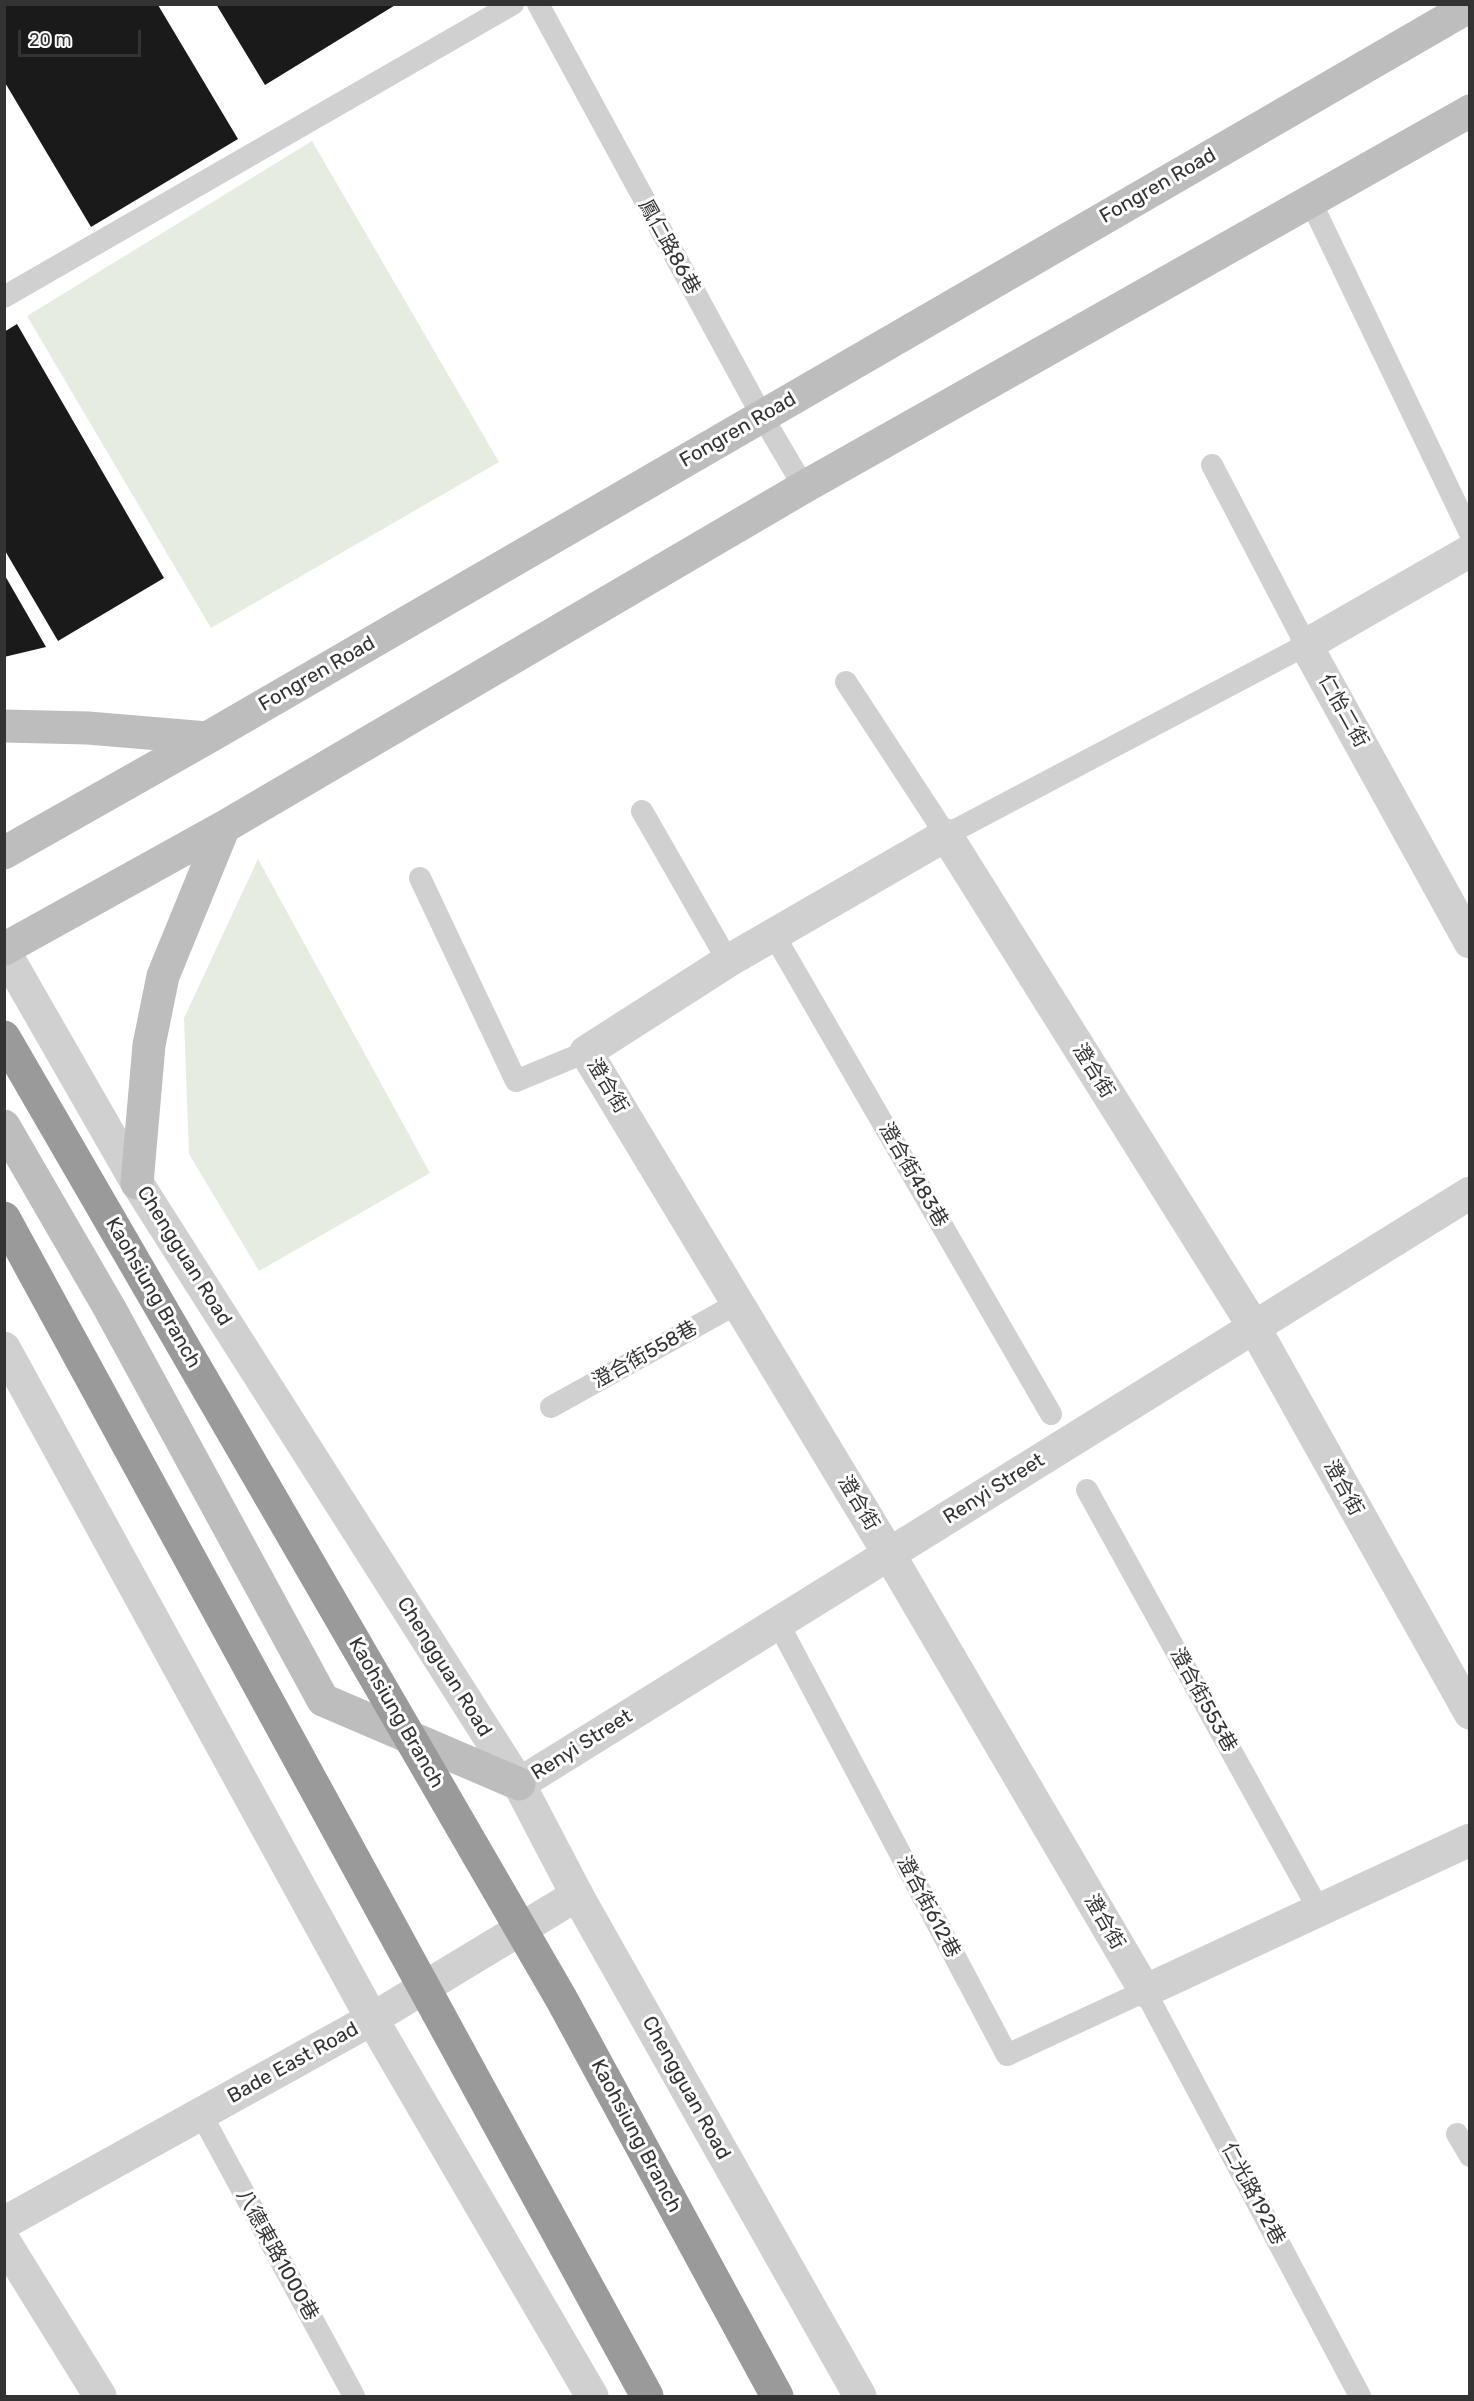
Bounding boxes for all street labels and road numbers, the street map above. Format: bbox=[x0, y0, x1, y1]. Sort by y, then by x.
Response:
street label: Fongren Road bbox=[1096, 143, 1220, 229]
street label: 鳳仁路86巷 bbox=[633, 195, 705, 299]
street label: Fongren Road bbox=[676, 387, 800, 473]
street label: Fongren Road bbox=[255, 631, 379, 717]
street label: 仁怡二街 bbox=[1313, 670, 1373, 752]
street label: 澄合街 bbox=[1067, 1039, 1119, 1103]
street label: 澄合街 bbox=[581, 1054, 633, 1118]
street label: 澄合街483巷 bbox=[873, 1118, 953, 1232]
street label: Chengguan Road bbox=[131, 1182, 237, 1330]
street label: Kaohsiung Branch bbox=[100, 1213, 206, 1373]
street label: 澄合街558巷 bbox=[588, 1316, 702, 1394]
street label: Renyi Street bbox=[939, 1448, 1049, 1530]
street label: 澄合街 bbox=[1318, 1456, 1368, 1520]
street label: 澄合街 bbox=[832, 1471, 884, 1535]
street label: Chengguan Road bbox=[391, 1593, 497, 1741]
street label: Kaohsiung Branch bbox=[343, 1633, 449, 1793]
street label: 澄合街553巷 bbox=[1164, 1644, 1242, 1756]
street label: Renyi Street bbox=[527, 1704, 637, 1786]
street label: 澄合街612巷 bbox=[891, 1852, 965, 1962]
street label: 澄合街 bbox=[1079, 1890, 1129, 1954]
street label: Chengguan Road bbox=[637, 2012, 735, 2164]
street label: Bade East Road bbox=[223, 2017, 363, 2109]
street label: Kaohsiung Branch bbox=[586, 2055, 686, 2217]
street label: 仁光路192巷 bbox=[1216, 2139, 1290, 2249]
street label: 八德東路1000巷 bbox=[231, 2185, 323, 2325]

